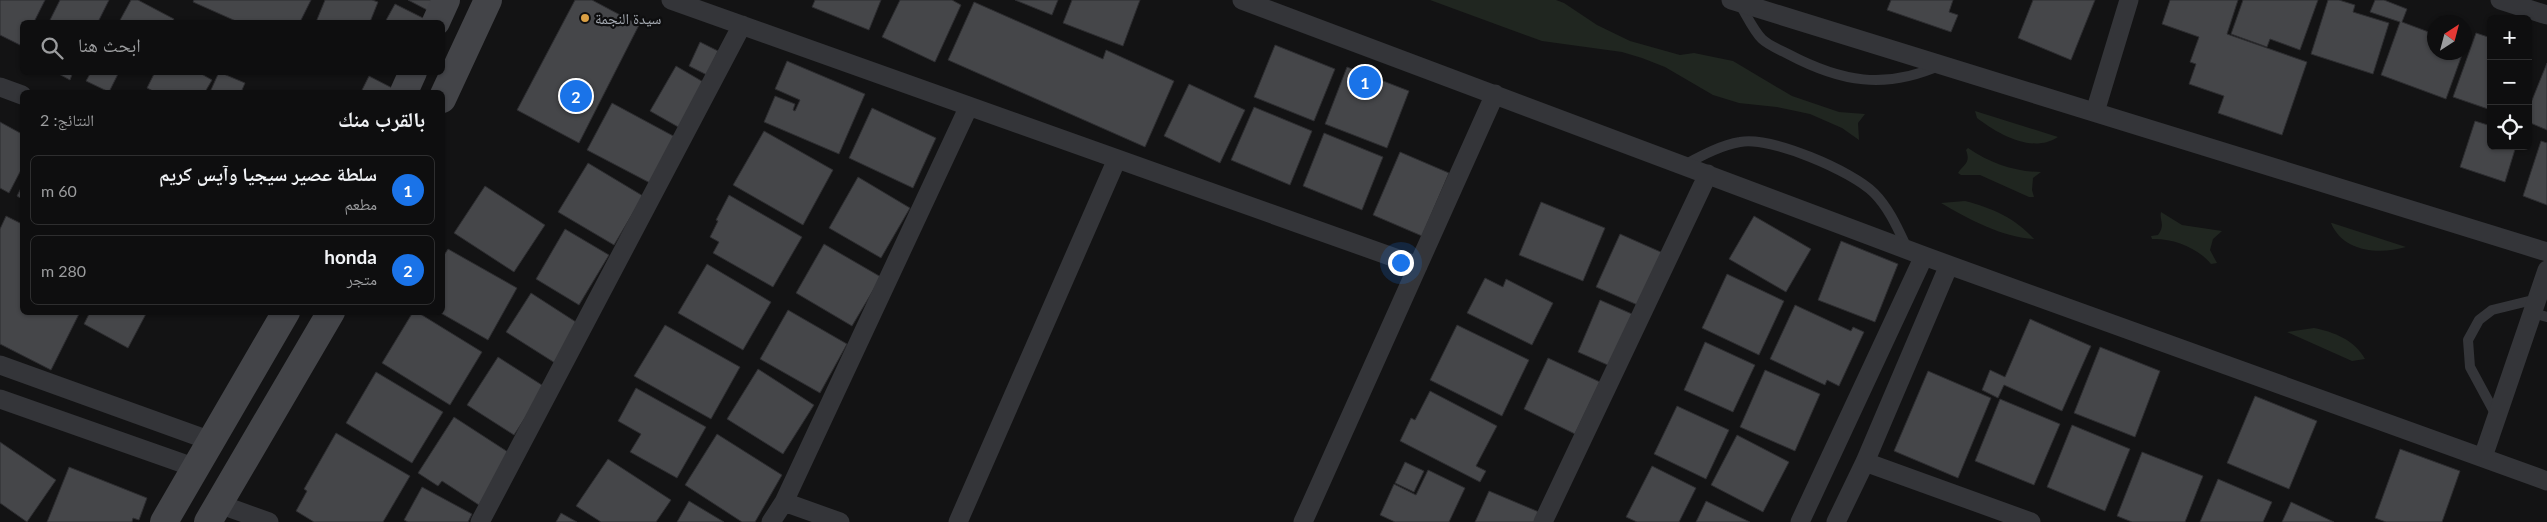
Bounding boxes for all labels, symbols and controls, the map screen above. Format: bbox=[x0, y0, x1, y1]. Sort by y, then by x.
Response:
place label: سيدة النجمة bbox=[595, 9, 662, 27]
marker: سيدة النجمة bbox=[579, 12, 591, 24]
north arrow bbox=[2427, 15, 2472, 60]
map controls bbox=[2487, 15, 2532, 150]
button: + bbox=[2487, 15, 2532, 60]
search box bbox=[20, 20, 445, 75]
text: ابحث هنا bbox=[78, 33, 141, 56]
icon: search bbox=[38, 34, 66, 62]
button: − bbox=[2487, 60, 2532, 105]
pin: 1 bbox=[1349, 63, 1381, 101]
pin: 2 bbox=[560, 77, 592, 115]
button: locate bbox=[2487, 105, 2532, 150]
text: بالقرب منك bbox=[338, 106, 425, 131]
text: النتائج: 2 bbox=[40, 110, 94, 129]
text: سلطة عصير سيجيا وآيس كريم bbox=[159, 162, 377, 185]
text: 60 m bbox=[41, 181, 77, 200]
text: 1 bbox=[403, 181, 413, 200]
text: مطعم bbox=[345, 194, 377, 213]
text: honda bbox=[324, 245, 377, 268]
your location bbox=[1388, 250, 1414, 276]
text: 280 m bbox=[41, 261, 86, 280]
text: 2 bbox=[403, 261, 413, 280]
text: متجر bbox=[347, 269, 377, 288]

